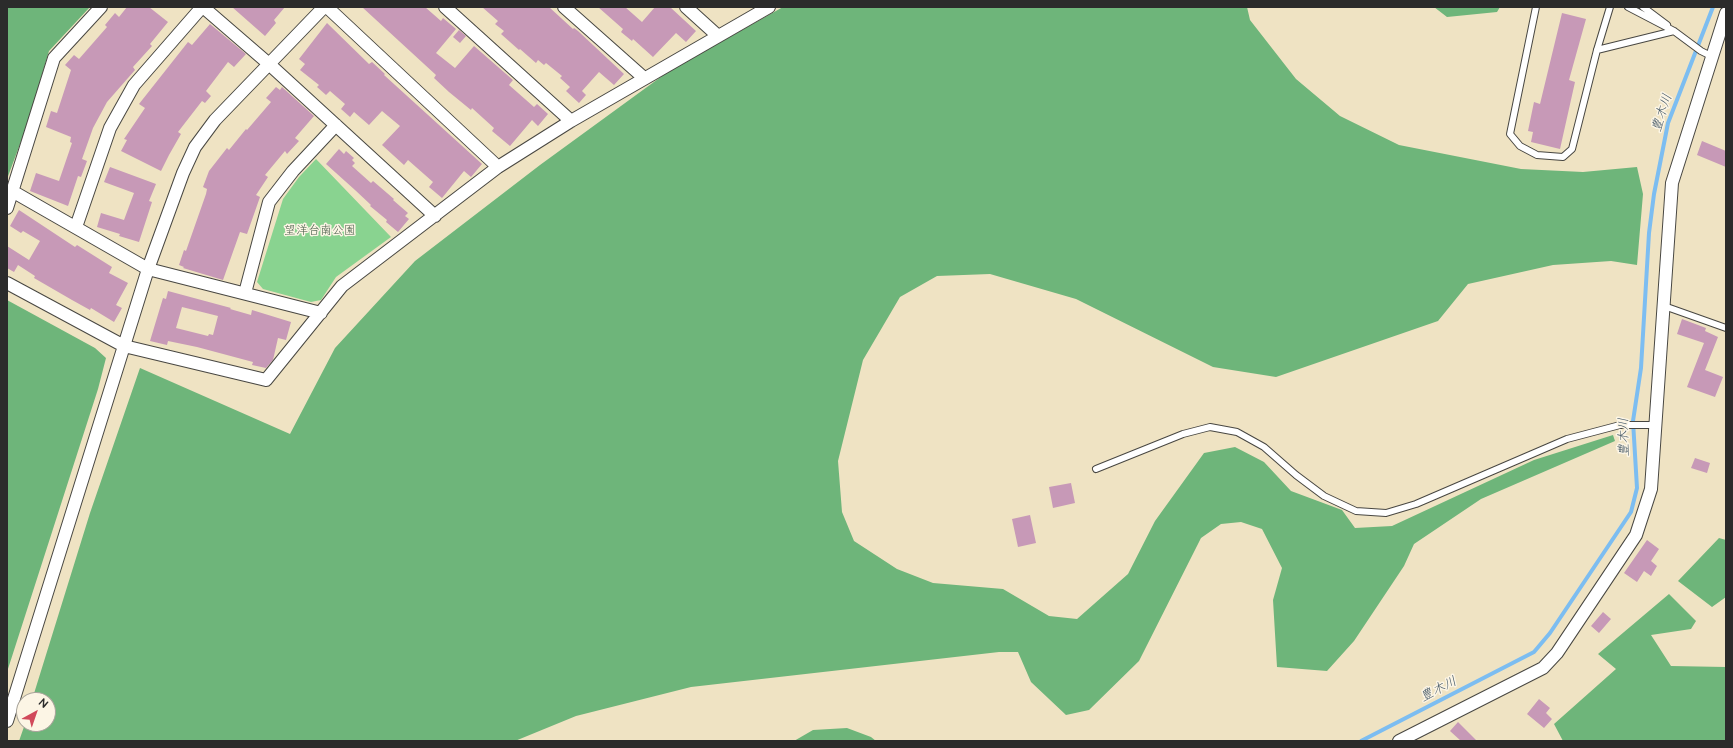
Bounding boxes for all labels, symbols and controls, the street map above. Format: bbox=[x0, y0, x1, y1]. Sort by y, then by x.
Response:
water label: 豊木川 bbox=[1650, 92, 1676, 134]
park label: 望洋台南公園 bbox=[284, 224, 356, 238]
water label: 豊木川 bbox=[1617, 417, 1633, 457]
water label: 豊木川 bbox=[1418, 674, 1460, 706]
north arrow bbox=[16, 692, 56, 732]
text: N bbox=[36, 695, 51, 711]

